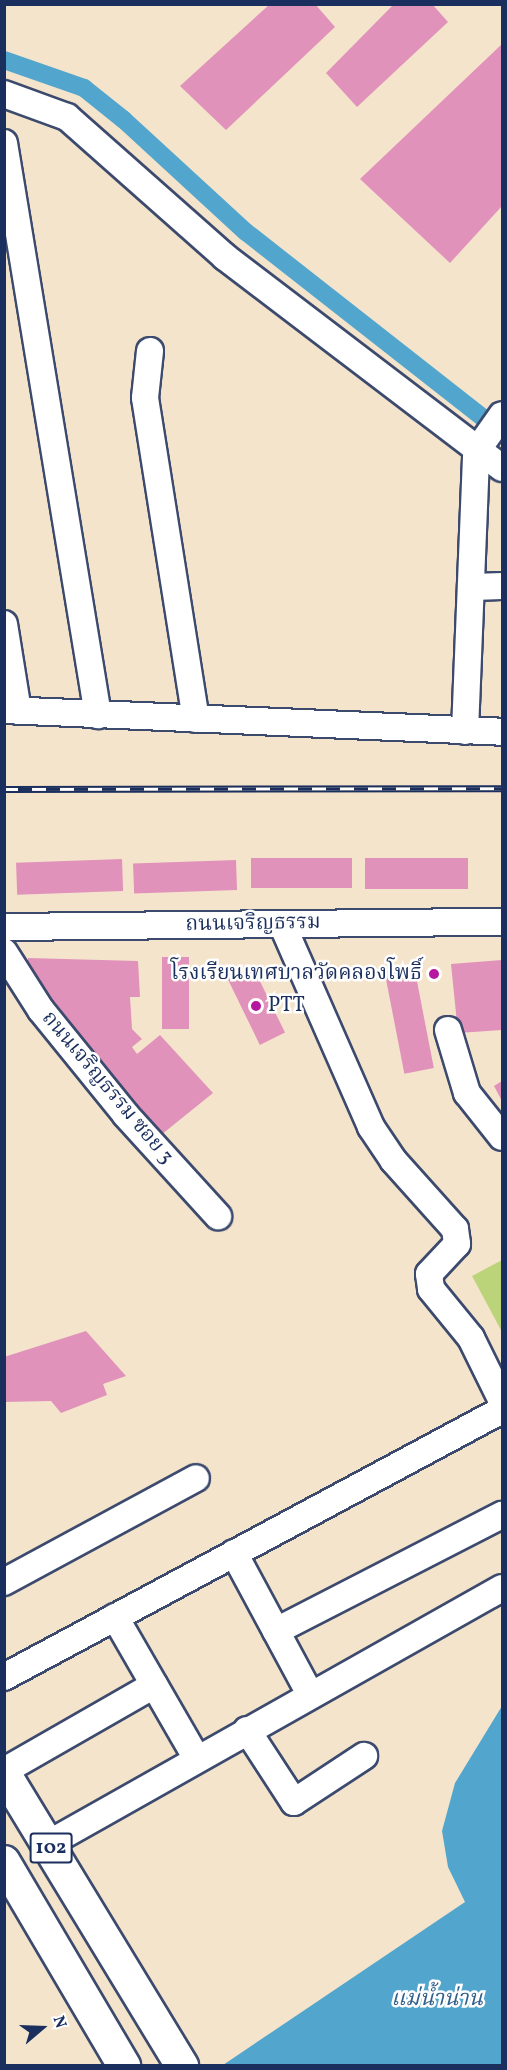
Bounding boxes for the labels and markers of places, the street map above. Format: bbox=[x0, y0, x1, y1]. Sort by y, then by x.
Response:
place label: โรงเรียนเทศบาลวัดคลองโพธิ์ bbox=[171, 961, 422, 987]
marker: โรงเรียนเทศบาลวัดคลองโพธิ์ bbox=[427, 967, 441, 981]
place label: PTT bbox=[268, 993, 305, 1019]
marker: PTT bbox=[249, 999, 263, 1013]

